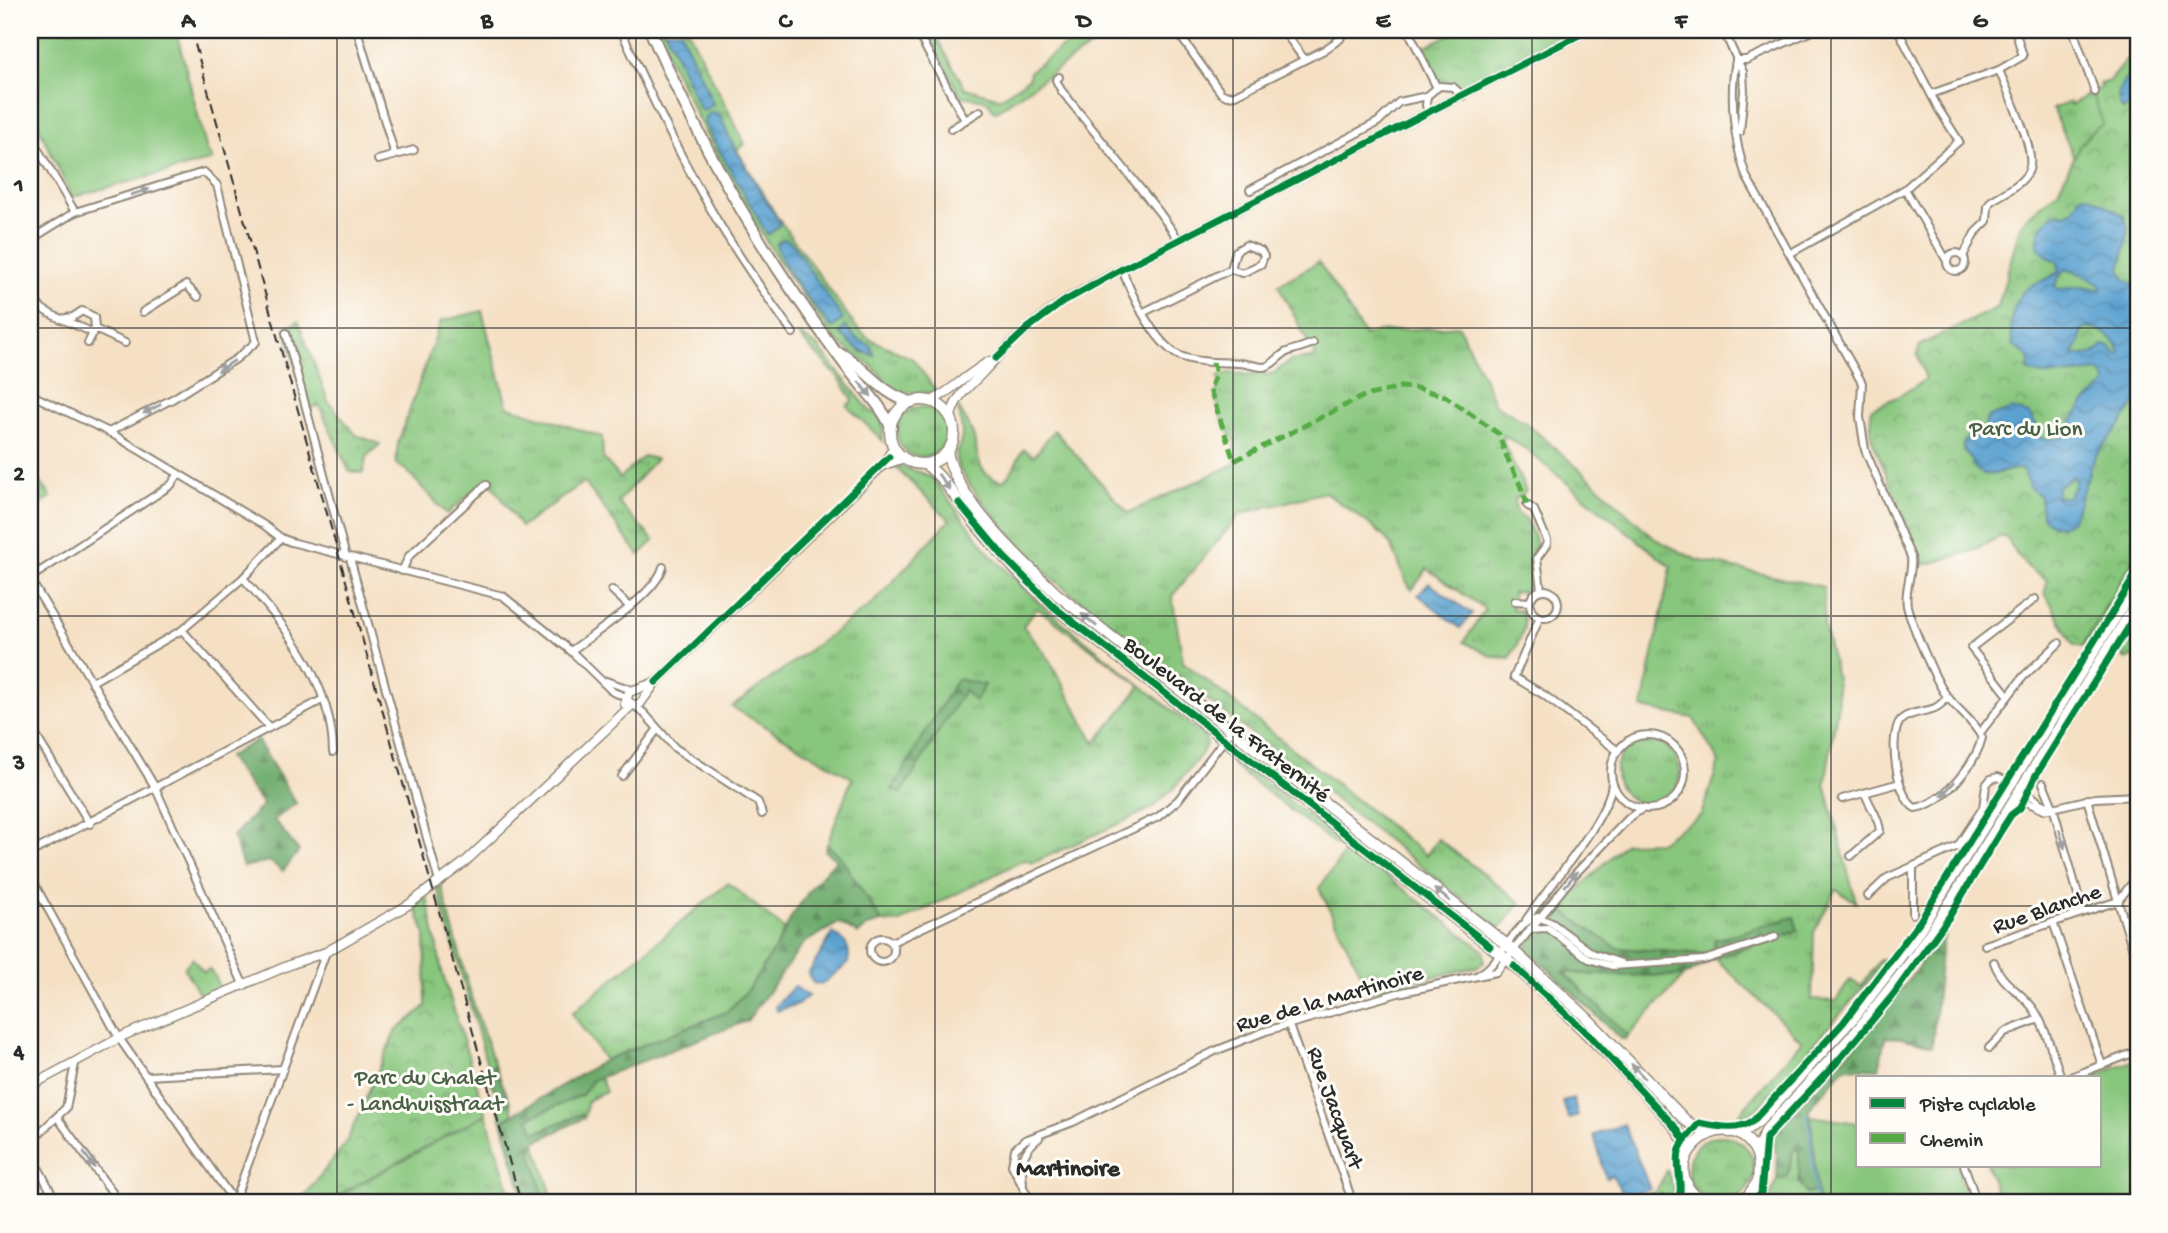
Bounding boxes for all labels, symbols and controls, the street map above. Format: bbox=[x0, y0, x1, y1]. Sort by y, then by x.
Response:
text: A bbox=[180, 9, 196, 36]
text: B bbox=[480, 9, 494, 36]
text: C bbox=[779, 9, 794, 36]
text: D bbox=[1075, 9, 1093, 36]
text: E bbox=[1376, 9, 1392, 36]
text: F bbox=[1674, 9, 1689, 36]
text: G bbox=[1973, 9, 1989, 36]
text: 1 bbox=[13, 173, 24, 200]
one-way arrow bbox=[130, 186, 151, 197]
one-way arrow bbox=[217, 359, 236, 372]
one-way arrow bbox=[857, 380, 872, 397]
one-way arrow bbox=[142, 404, 162, 415]
park label: Parc du Lion bbox=[1969, 417, 2082, 444]
text: 2 bbox=[13, 462, 25, 489]
one-way arrow bbox=[937, 473, 951, 491]
one-way arrow bbox=[1080, 613, 1098, 628]
street label: Boulevard de la Fraternité bbox=[1116, 631, 1335, 811]
text: 3 bbox=[12, 751, 25, 778]
one-way arrow bbox=[1940, 780, 1956, 798]
one-way arrow bbox=[2057, 828, 2068, 850]
one-way arrow bbox=[1563, 871, 1578, 888]
street label: Rue Blanche bbox=[1989, 879, 2106, 941]
one-way arrow bbox=[1434, 888, 1452, 903]
street label: Rue de la Martinoire bbox=[1233, 960, 1428, 1040]
text: 4 bbox=[13, 1040, 25, 1067]
street label: Rue Jacquart bbox=[1299, 1044, 1369, 1174]
one-way arrow bbox=[1631, 1063, 1647, 1080]
park label: Parc du Chalet - Landhuisstraat bbox=[347, 1066, 505, 1119]
legend bbox=[1856, 1076, 2102, 1166]
text: Piste cyclable bbox=[1919, 1094, 2037, 1119]
text: Chemin bbox=[1920, 1130, 1983, 1155]
one-way arrow bbox=[81, 1151, 95, 1169]
district label: Martinoire bbox=[1016, 1156, 1121, 1185]

